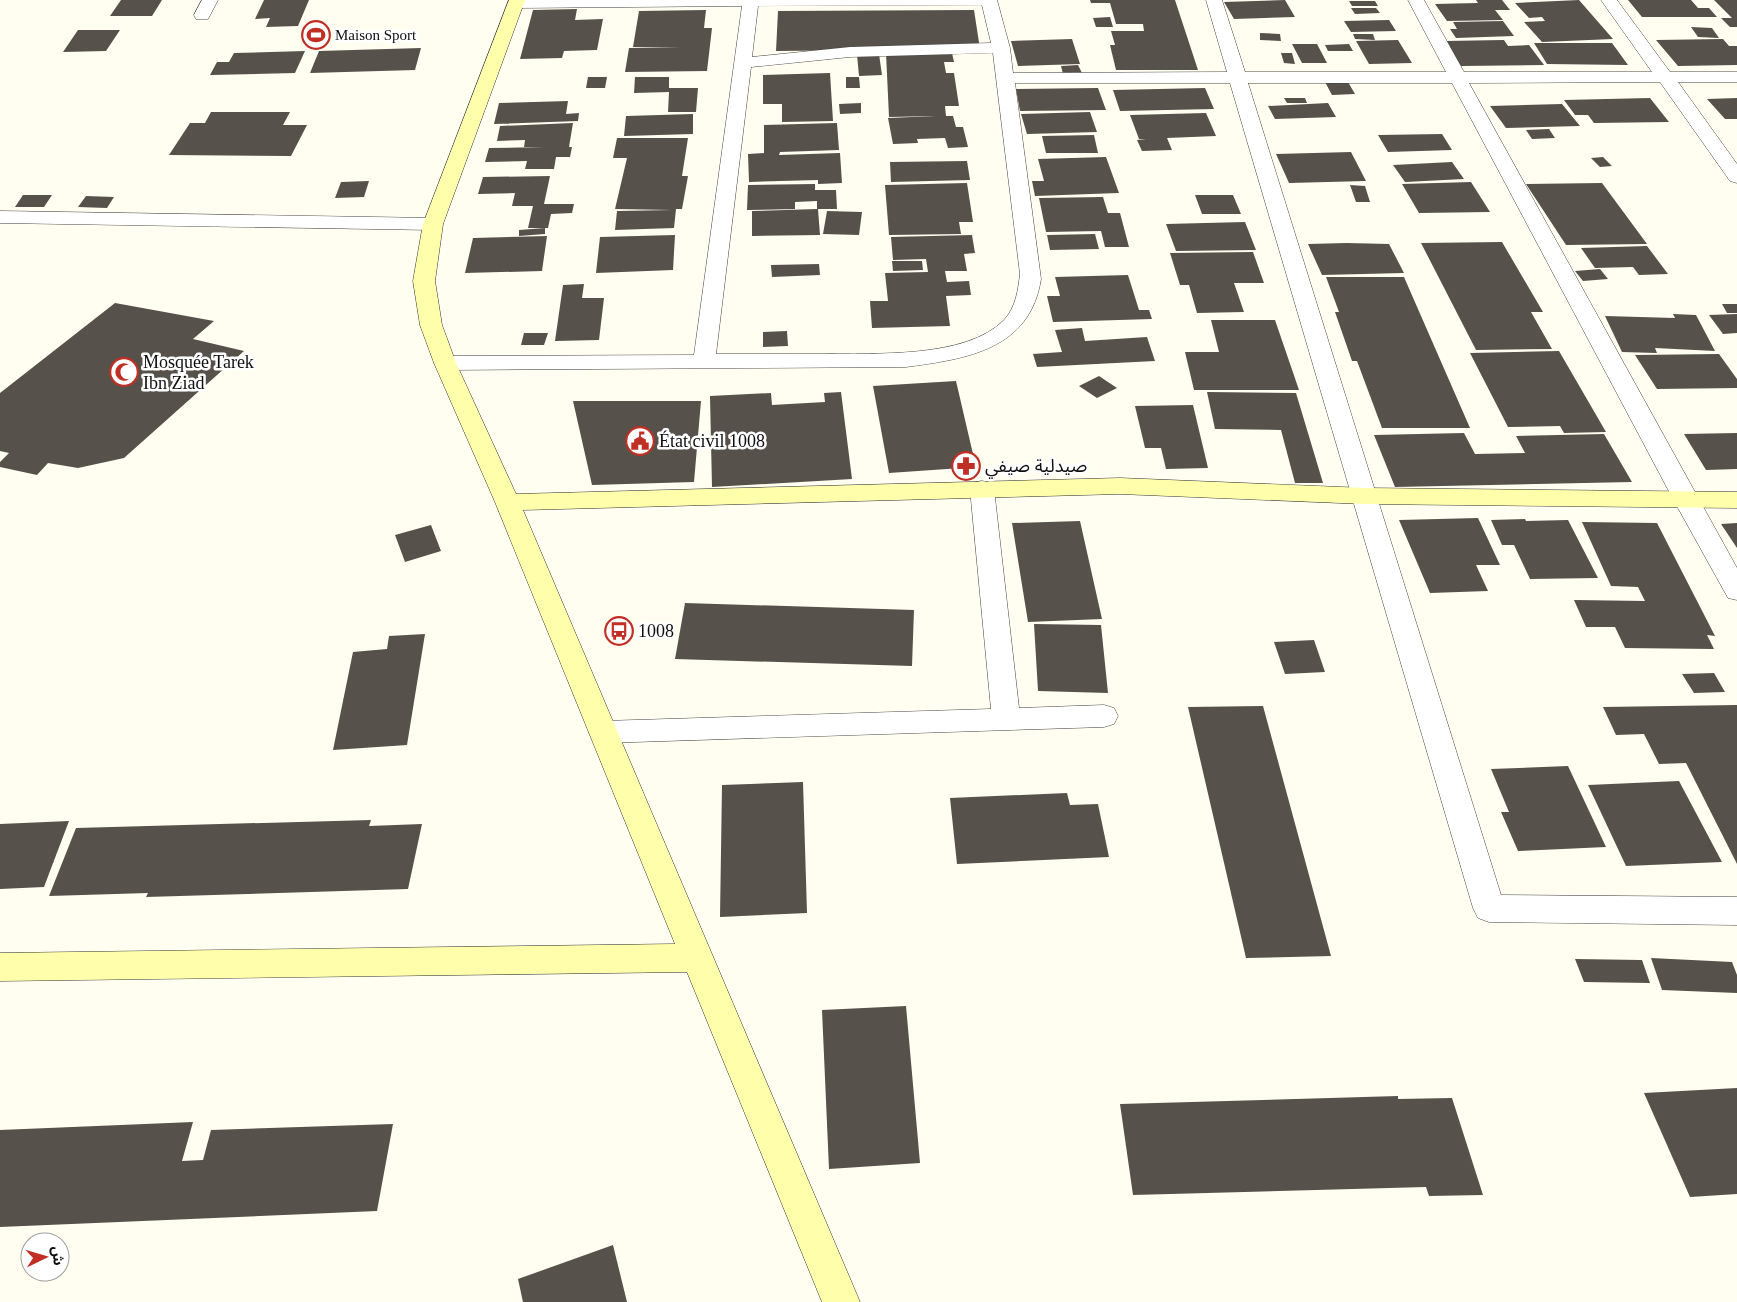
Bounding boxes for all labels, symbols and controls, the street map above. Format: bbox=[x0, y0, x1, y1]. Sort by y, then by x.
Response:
sports icon: Maison Sport bbox=[301, 20, 331, 50]
place label: Maison Sport bbox=[335, 27, 417, 43]
place label: Mosquée Tarek Ibn Ziad bbox=[143, 352, 254, 393]
mosque icon: Mosquée Tarek Ibn Ziad bbox=[109, 357, 139, 387]
public building icon: État civil 1008 bbox=[625, 426, 655, 456]
place label: État civil 1008 bbox=[659, 430, 765, 451]
pharmacy icon: صيدلية صيفي bbox=[951, 451, 981, 481]
place label: صيدلية صيفي bbox=[985, 456, 1087, 479]
bus stop icon: 1008 bbox=[604, 616, 634, 646]
place label: 1008 bbox=[638, 621, 674, 641]
north arrow bbox=[20, 1232, 70, 1282]
text: ش bbox=[49, 1246, 66, 1266]

